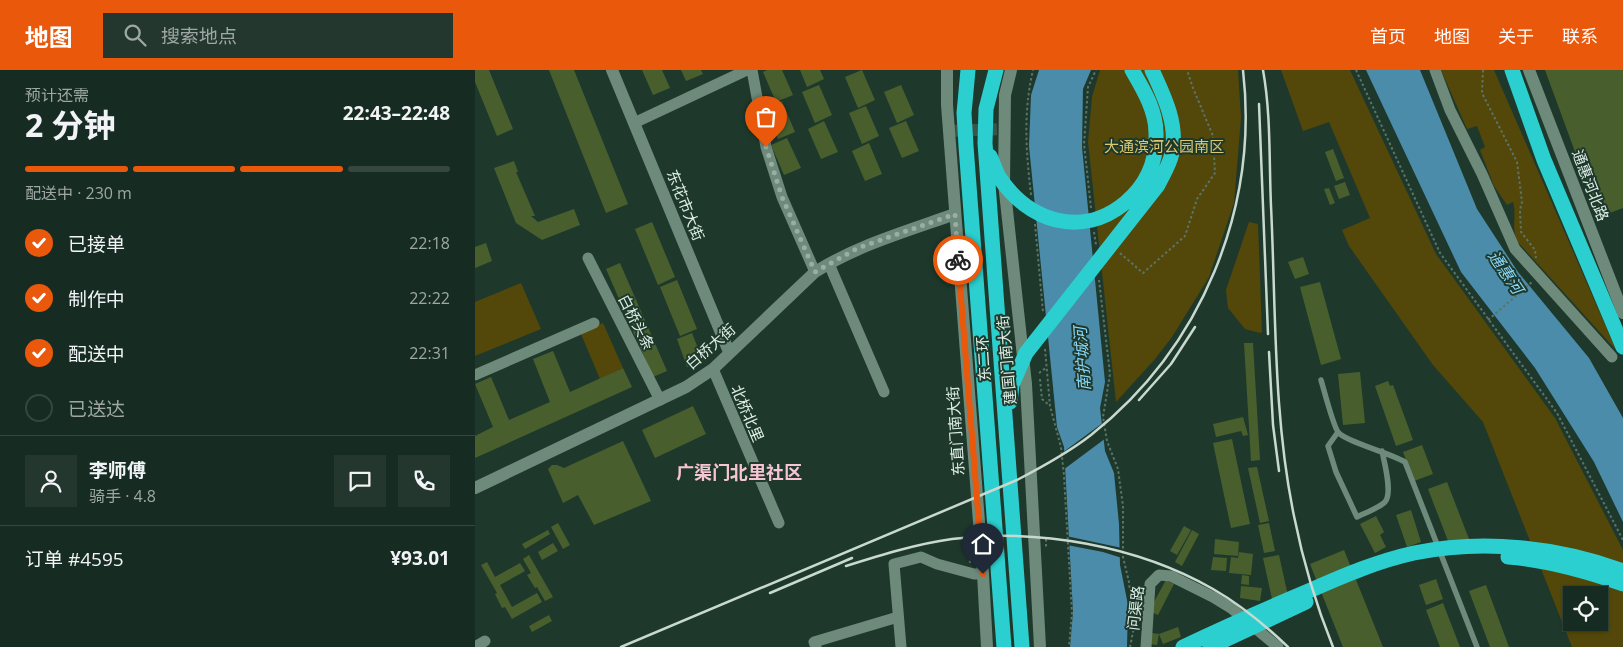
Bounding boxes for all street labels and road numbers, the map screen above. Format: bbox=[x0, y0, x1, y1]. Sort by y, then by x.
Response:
street label: 通惠河北路 bbox=[1568, 146, 1614, 224]
street label: 东花市大街 bbox=[663, 166, 709, 244]
street label: 白桥头条 bbox=[614, 291, 660, 353]
street label: 建国门南大街 bbox=[992, 314, 1020, 406]
street label: 白桥大街 bbox=[681, 319, 739, 373]
street label: 东二环 bbox=[971, 336, 995, 382]
street label: 北桥北里 bbox=[727, 381, 769, 445]
street label: 东直门南大街 bbox=[942, 385, 968, 477]
street label: 问渠路 bbox=[1122, 584, 1148, 632]

